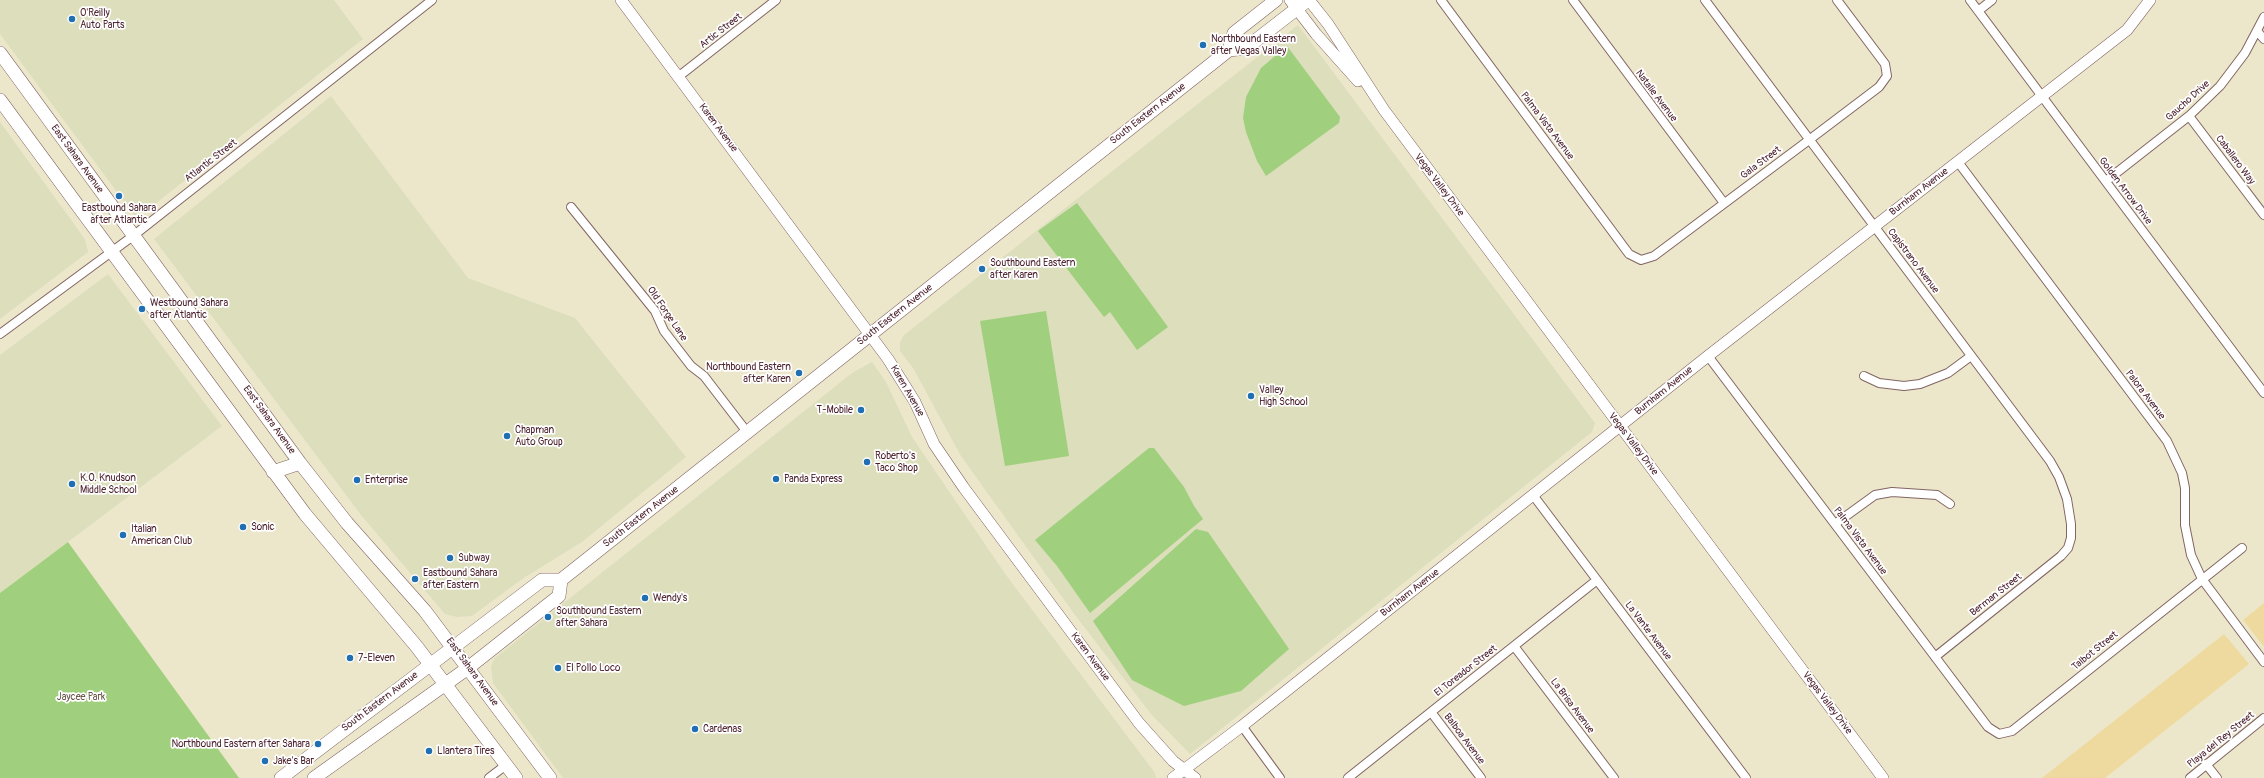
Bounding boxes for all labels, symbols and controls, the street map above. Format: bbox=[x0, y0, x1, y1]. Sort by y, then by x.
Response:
place label: O'Reilly Auto Parts bbox=[80, 7, 125, 30]
street label: Artic Street bbox=[698, 11, 744, 51]
marker: O'Reilly Auto Parts bbox=[67, 14, 77, 24]
place label: Northbound Eastern after Vegas Valley bbox=[1211, 33, 1296, 56]
marker: Northbound Eastern after Vegas Valley bbox=[1198, 40, 1208, 50]
street label: Natalie Avenue bbox=[1633, 68, 1679, 124]
street label: Gaucho Drive bbox=[2164, 78, 2212, 124]
street label: South Eastern Avenue bbox=[1108, 81, 1188, 147]
street label: Palma Vista Avenue bbox=[1518, 90, 1576, 162]
street label: Karen Avenue bbox=[696, 101, 740, 155]
street label: East Sahara Avenue bbox=[48, 123, 106, 195]
street label: Caballero Way bbox=[2213, 133, 2257, 187]
street label: Atlantic Street bbox=[182, 137, 240, 185]
street label: Gala Street bbox=[1738, 144, 1784, 182]
street label: Vegas Valley Drive bbox=[1412, 151, 1466, 219]
street label: Golden Arrow Drive bbox=[2096, 155, 2154, 227]
street label: Burnham Avenue bbox=[1887, 165, 1951, 219]
marker: Eastbound Sahara after Atlantic bbox=[114, 191, 124, 201]
place label: Eastbound Sahara after Atlantic bbox=[82, 202, 156, 226]
street label: Capistrano Avenue bbox=[1885, 226, 1941, 296]
place label: Southbound Eastern after Karen bbox=[990, 257, 1075, 280]
marker: Southbound Eastern after Karen bbox=[977, 264, 987, 274]
street label: South Eastern Avenue bbox=[855, 282, 935, 348]
street label: Old Forge Lane bbox=[644, 285, 690, 343]
place label: Westbound Sahara after Atlantic bbox=[150, 297, 228, 320]
marker: Westbound Sahara after Atlantic bbox=[137, 304, 147, 314]
place label: Northbound Eastern after Karen bbox=[706, 361, 791, 384]
street label: Karen Avenue bbox=[887, 363, 927, 419]
street label: Burnham Avenue bbox=[1633, 364, 1695, 418]
marker: Northbound Eastern after Karen bbox=[794, 368, 804, 378]
street label: Palora Avenue bbox=[2123, 368, 2167, 422]
street label: East Sahara Avenue bbox=[240, 384, 298, 456]
place label: Valley High School bbox=[1259, 384, 1308, 408]
marker: Valley High School bbox=[1246, 391, 1256, 401]
place label: T-Mobile bbox=[817, 404, 853, 416]
marker: T-Mobile bbox=[856, 405, 866, 415]
street label: Vegas Valley Drive bbox=[1606, 410, 1660, 478]
place label: Chapman Auto Group bbox=[515, 424, 563, 448]
marker: Chapman Auto Group bbox=[502, 431, 512, 441]
place label: Roberto's Taco Shop bbox=[875, 450, 918, 474]
marker: Roberto's Taco Shop bbox=[862, 457, 872, 467]
place label: K.O. Knudson Middle School bbox=[80, 472, 137, 496]
place label: Panda Express bbox=[784, 473, 843, 485]
place label: Enterprise bbox=[365, 474, 408, 486]
marker: Panda Express bbox=[771, 474, 781, 484]
marker: Enterprise bbox=[352, 475, 362, 485]
marker: K.O. Knudson Middle School bbox=[67, 479, 77, 489]
street label: South Eastern Avenue bbox=[601, 484, 681, 550]
street label: Palma Vista Avenue bbox=[1831, 505, 1889, 577]
place label: Sonic bbox=[251, 521, 275, 533]
marker: Sonic bbox=[238, 522, 248, 532]
place label: Italian American Club bbox=[131, 523, 192, 546]
marker: Italian American Club bbox=[118, 530, 128, 540]
place label: Subway bbox=[458, 552, 489, 564]
marker: Subway bbox=[445, 553, 455, 563]
street label: Burnham Avenue bbox=[1378, 566, 1442, 620]
place label: Eastbound Sahara after Eastern bbox=[423, 567, 497, 590]
street label: Berman Street bbox=[1968, 571, 2024, 619]
marker: Eastbound Sahara after Eastern bbox=[410, 574, 420, 584]
place label: Wendy's bbox=[653, 592, 687, 604]
marker: Wendy's bbox=[640, 593, 650, 603]
street label: La Vante Avenue bbox=[1622, 599, 1674, 663]
place label: Southbound Eastern after Sahara bbox=[556, 605, 641, 628]
marker: Southbound Eastern after Sahara bbox=[543, 612, 553, 622]
street label: Talbot Street bbox=[2070, 629, 2120, 673]
street label: Karen Avenue bbox=[1068, 630, 1112, 684]
street label: East Sahara Avenue bbox=[443, 636, 501, 708]
street label: El Toreador Street bbox=[1432, 643, 1500, 699]
place label: 7-Eleven bbox=[358, 652, 395, 664]
marker: 7-Eleven bbox=[345, 653, 355, 663]
place label: El Pollo Loco bbox=[566, 662, 620, 674]
marker: El Pollo Loco bbox=[553, 663, 563, 673]
street label: South Eastern Avenue bbox=[339, 669, 421, 735]
street label: Vegas Valley Drive bbox=[1800, 669, 1854, 737]
street label: La Brisa Avenue bbox=[1547, 676, 1597, 736]
park label: Jaycee Park bbox=[57, 691, 105, 703]
street label: Playa del Rey Street bbox=[2185, 709, 2257, 771]
street label: Balboa Avenue bbox=[1441, 711, 1487, 767]
place label: Cardenas bbox=[703, 723, 742, 735]
marker: Cardenas bbox=[690, 724, 700, 734]
place label: Northbound Eastern after Sahara bbox=[171, 738, 310, 750]
marker: Northbound Eastern after Sahara bbox=[313, 739, 323, 749]
place label: Llantera Tires bbox=[437, 745, 494, 757]
marker: Llantera Tires bbox=[424, 746, 434, 756]
place label: Jake's Bar bbox=[273, 755, 314, 767]
marker: Jake's Bar bbox=[260, 756, 270, 766]

